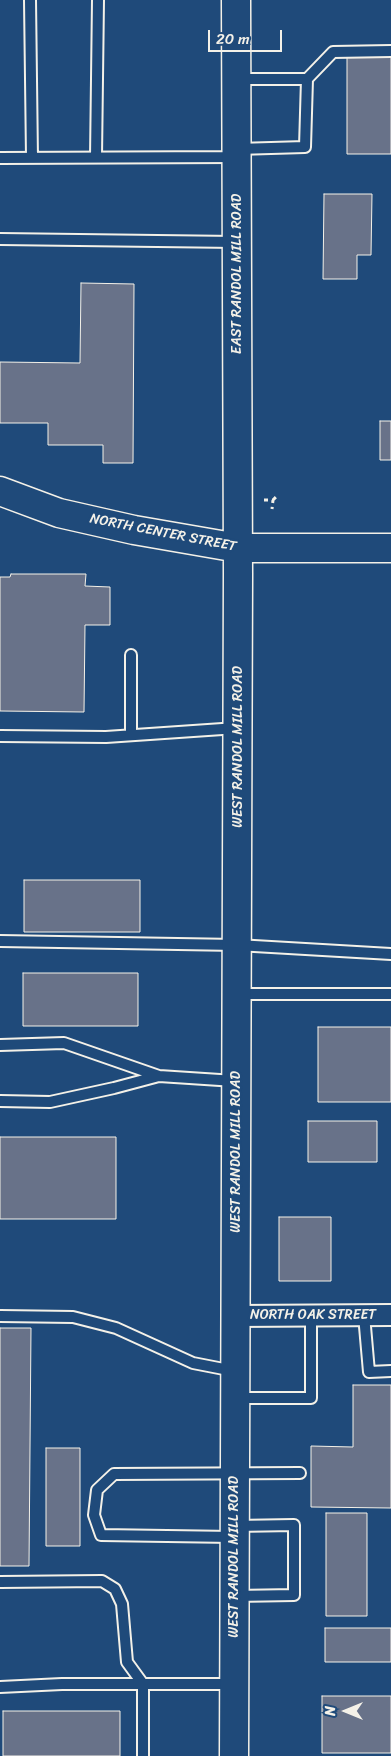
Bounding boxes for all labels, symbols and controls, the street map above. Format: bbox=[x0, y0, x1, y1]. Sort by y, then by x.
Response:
scale bar bbox=[211, 20, 285, 52]
text: 20 m bbox=[216, 26, 250, 52]
street label: EAST RANDOL MILL ROAD bbox=[229, 194, 245, 354]
street label: NORTH CENTER STREET bbox=[88, 511, 238, 555]
street label: WEST RANDOL MILL ROAD bbox=[230, 666, 246, 828]
street label: WEST RANDOL MILL ROAD bbox=[228, 1071, 244, 1233]
street label: NORTH OAK STREET bbox=[250, 1307, 376, 1323]
street label: WEST RANDOL MILL ROAD bbox=[226, 1476, 242, 1638]
north arrow bbox=[321, 1686, 371, 1736]
text: N bbox=[318, 1706, 343, 1716]

